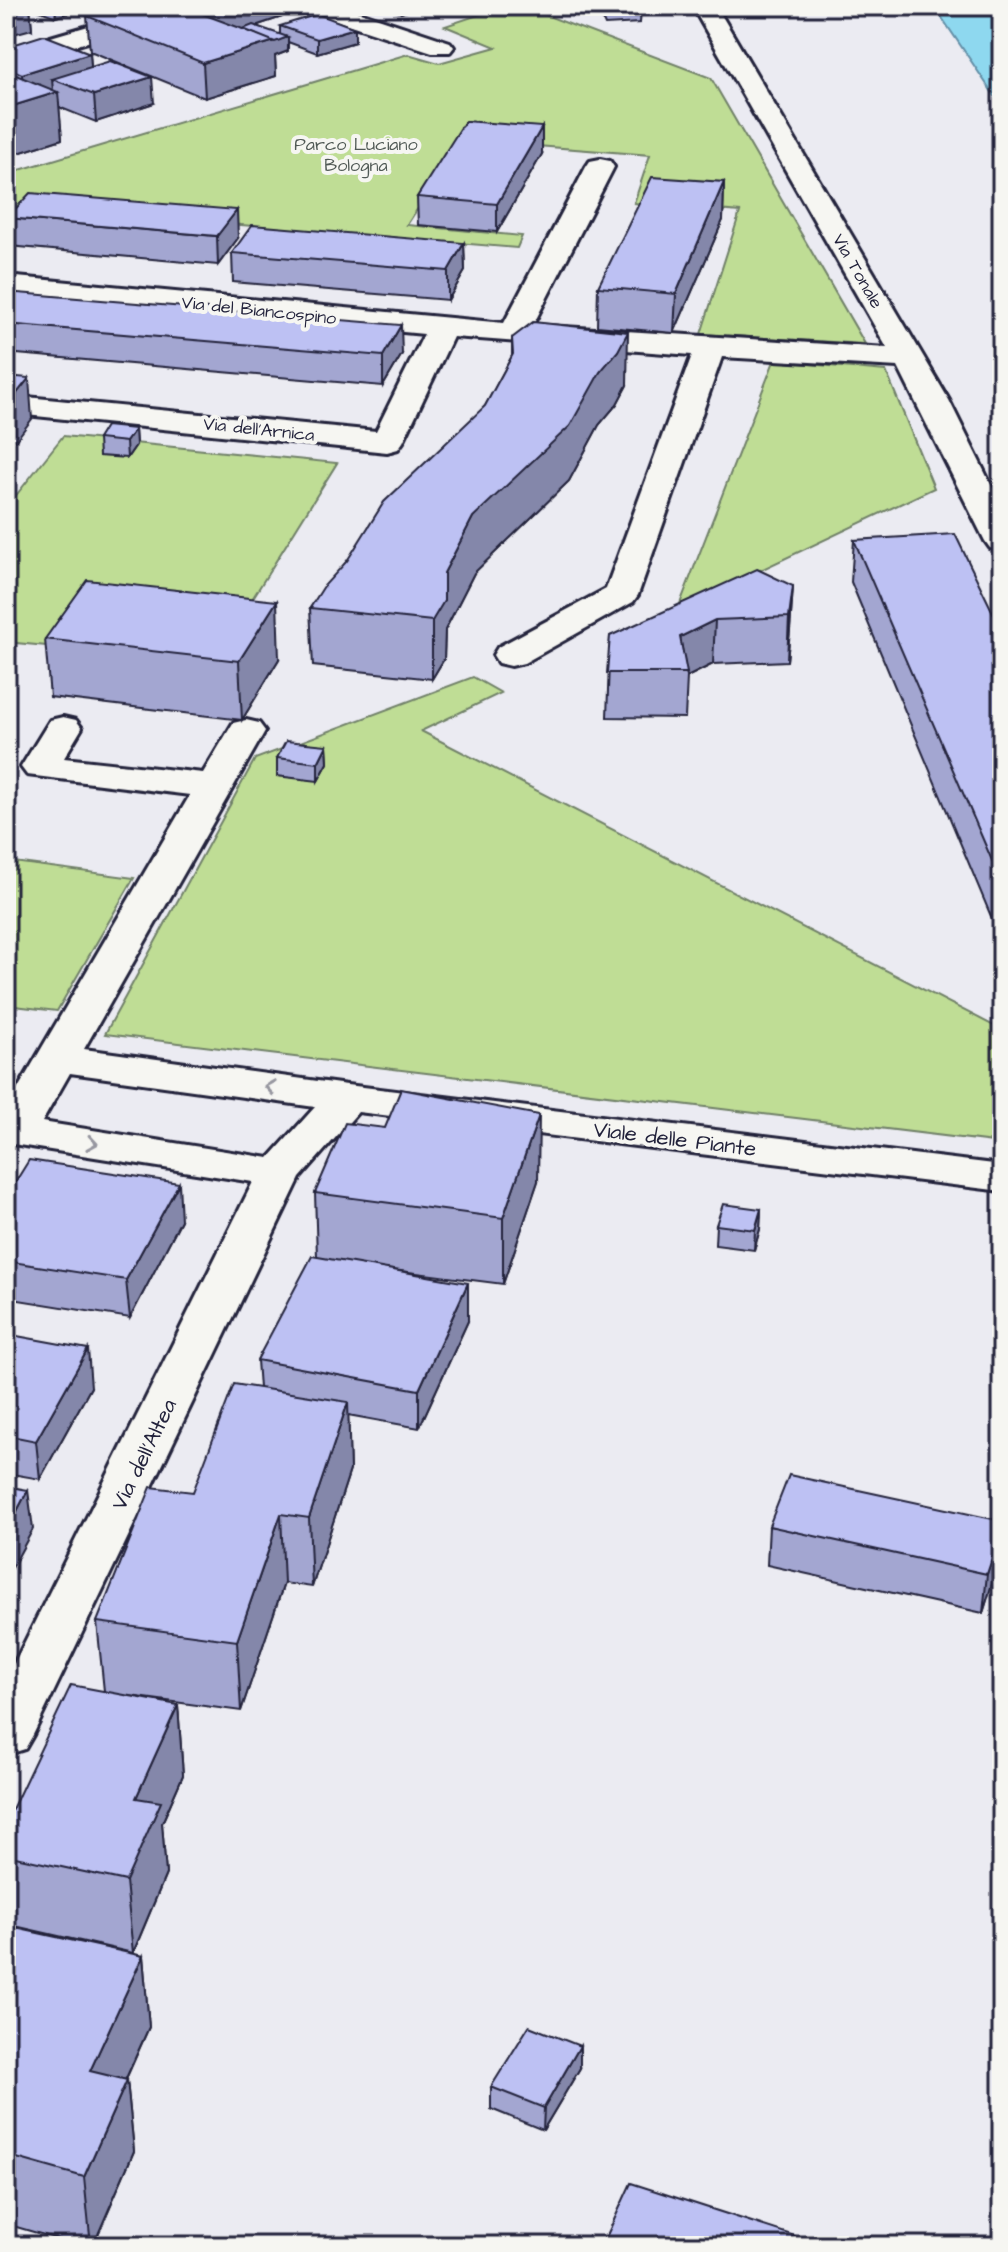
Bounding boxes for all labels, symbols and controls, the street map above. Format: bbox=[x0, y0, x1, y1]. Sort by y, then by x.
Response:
park label: Parco Luciano Bologna bbox=[294, 132, 418, 179]
street label: Via Tonale bbox=[826, 229, 889, 313]
street label: Via del Biancospino bbox=[180, 290, 338, 331]
street label: Via dell'Arnica bbox=[202, 411, 316, 448]
one-way arrow bbox=[263, 1079, 277, 1096]
street label: Viale delle Piante bbox=[592, 1114, 758, 1165]
one-way arrow bbox=[86, 1134, 99, 1151]
street label: Via dell'Altea bbox=[104, 1394, 185, 1516]

